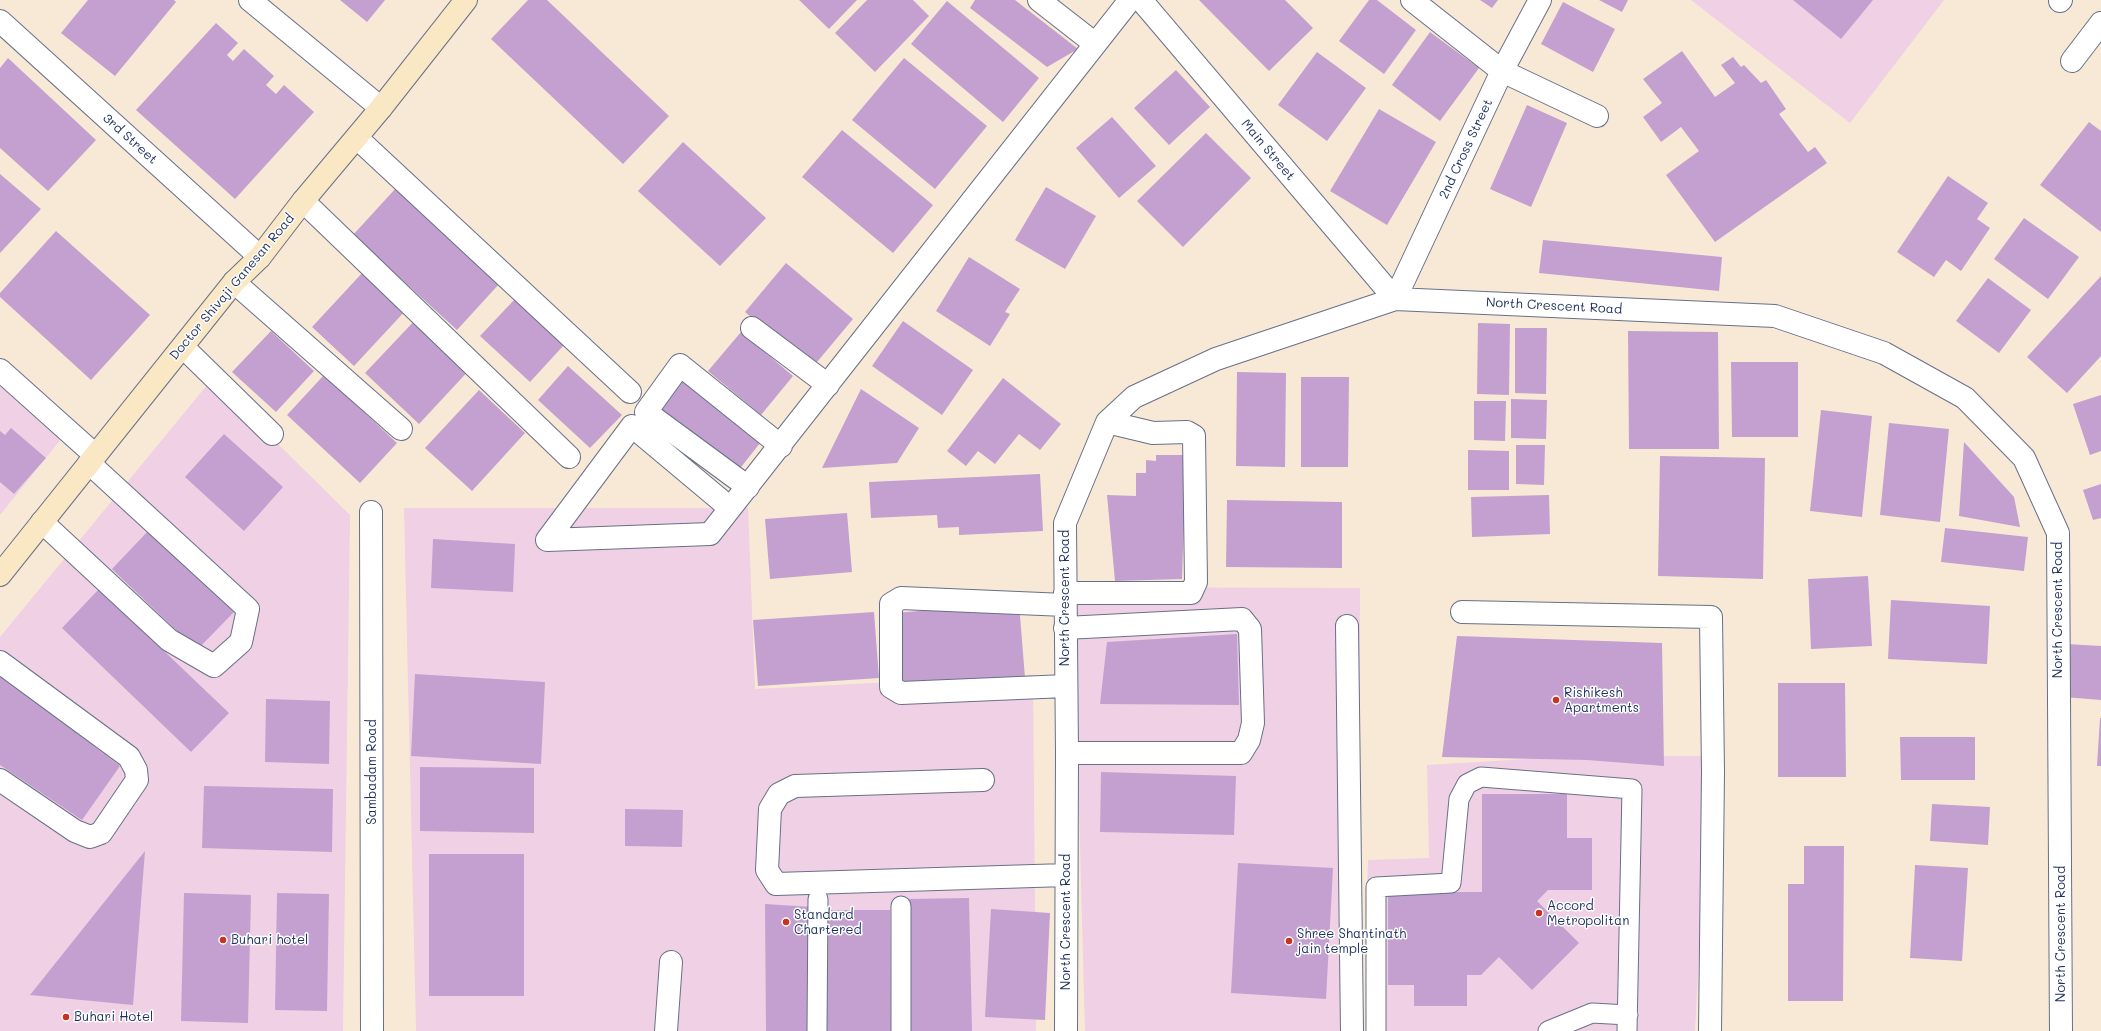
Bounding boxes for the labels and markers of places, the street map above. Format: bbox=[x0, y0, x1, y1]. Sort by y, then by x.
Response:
place label: Rishikesh Apartments bbox=[1564, 685, 1639, 716]
marker: Rishikesh Apartments bbox=[1551, 695, 1561, 705]
place label: Accord Metropolitan bbox=[1547, 898, 1629, 929]
place label: Standard Chartered bbox=[794, 907, 862, 938]
marker: Accord Metropolitan bbox=[1534, 908, 1544, 918]
marker: Standard Chartered bbox=[781, 917, 791, 927]
place label: Shree Shantinath jain temple bbox=[1297, 926, 1406, 957]
place label: Buhari hotel bbox=[231, 932, 308, 948]
marker: Buhari hotel bbox=[218, 935, 228, 945]
marker: Shree Shantinath jain temple bbox=[1284, 936, 1294, 946]
place label: Buhari Hotel bbox=[74, 1009, 153, 1025]
marker: Buhari Hotel bbox=[61, 1012, 71, 1022]

